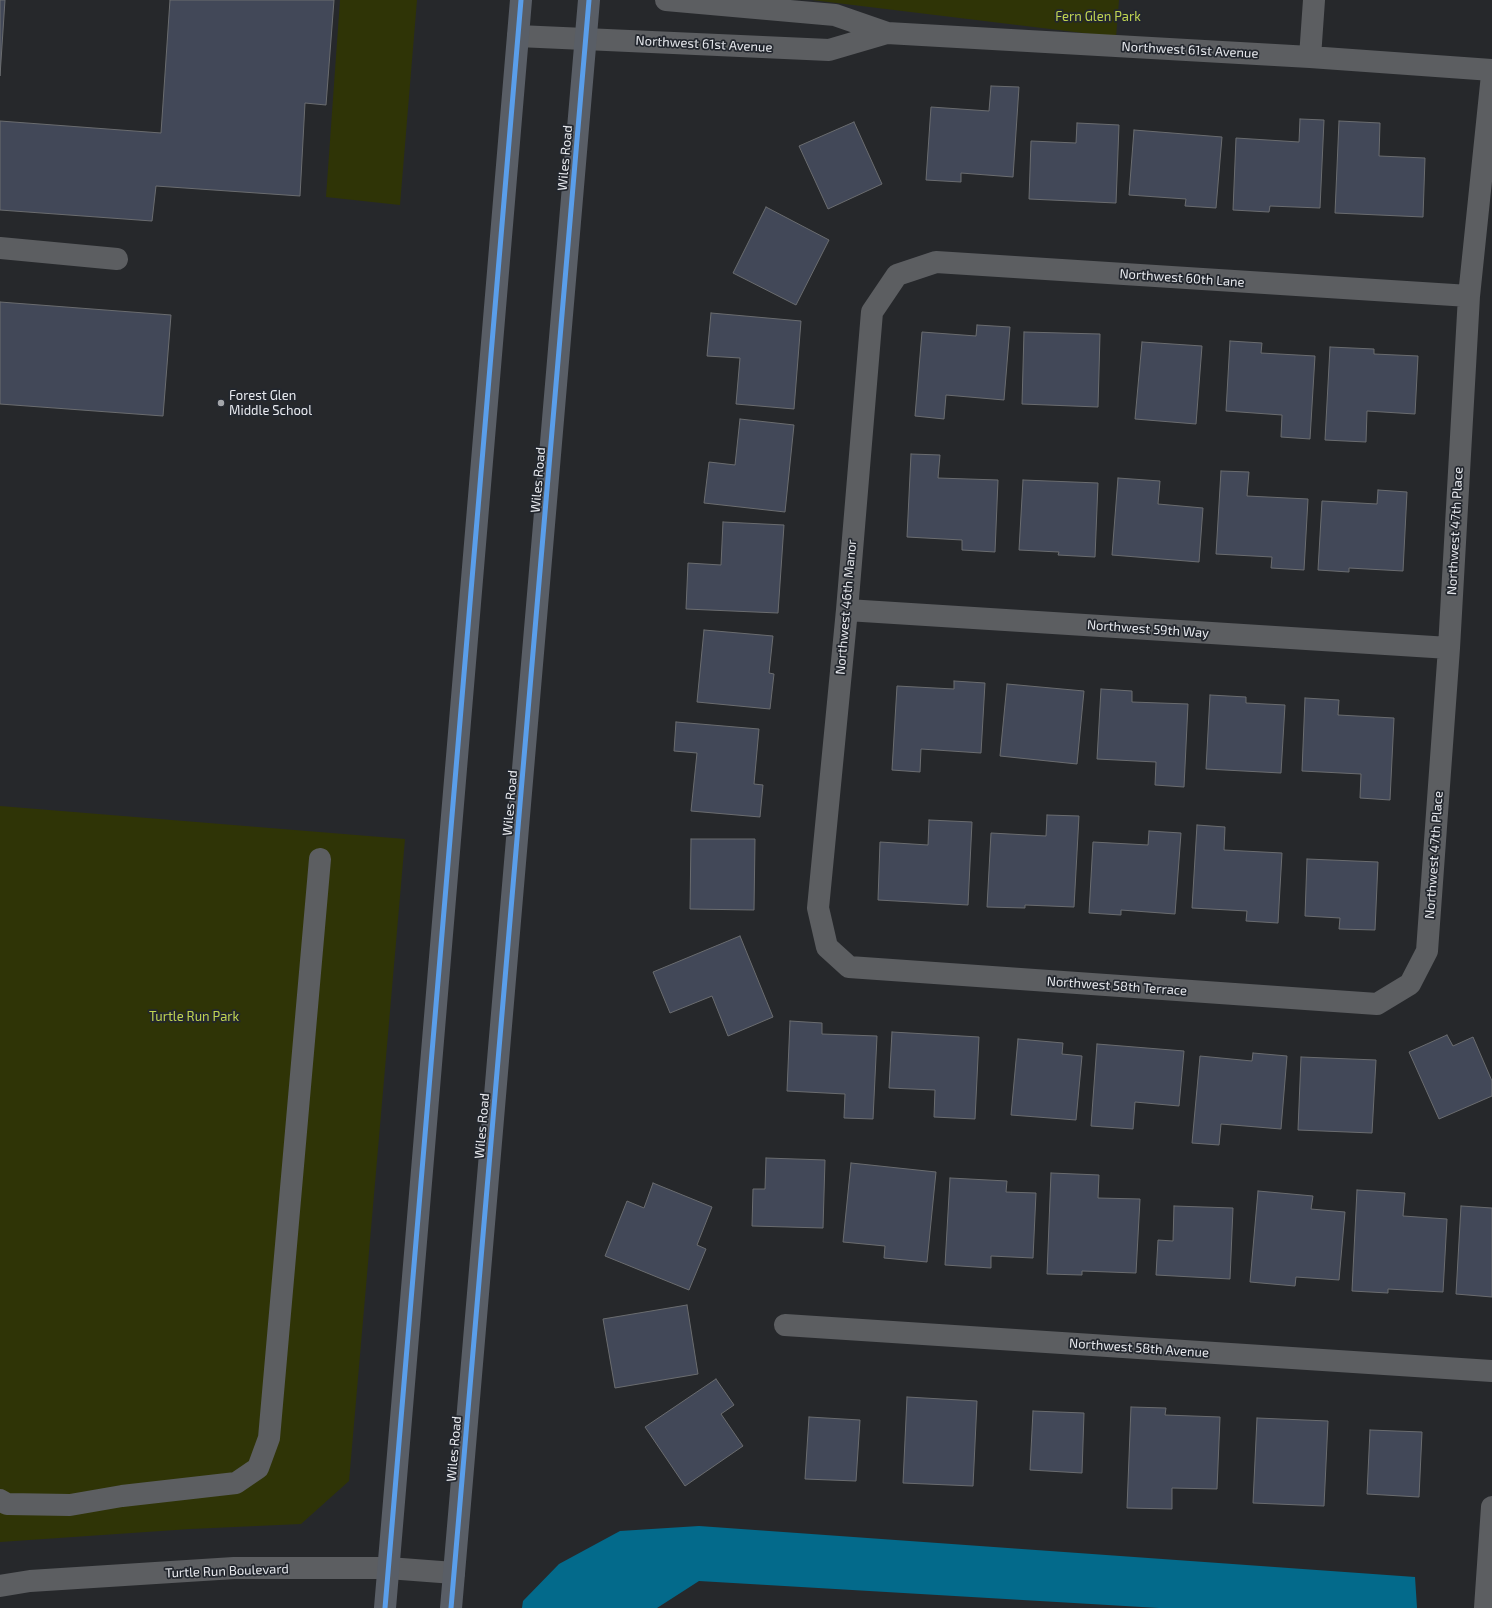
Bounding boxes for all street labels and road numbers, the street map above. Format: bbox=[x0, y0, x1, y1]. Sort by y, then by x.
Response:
street label: Northwest 61st Avenue bbox=[635, 33, 773, 55]
street label: Northwest 61st Avenue bbox=[1121, 39, 1259, 61]
street label: Wiles Road bbox=[554, 125, 576, 191]
street label: Northwest 60th Lane bbox=[1119, 266, 1245, 290]
street label: Wiles Road bbox=[527, 447, 549, 513]
street label: Northwest 47th Place bbox=[1444, 467, 1466, 595]
street label: Northwest 46th Manor bbox=[832, 539, 860, 675]
street label: Northwest 59th Way bbox=[1086, 617, 1210, 641]
street label: Wiles Road bbox=[499, 770, 521, 836]
street label: Northwest 47th Place bbox=[1422, 790, 1446, 920]
street label: Northwest 58th Terrace bbox=[1046, 973, 1188, 999]
street label: Wiles Road bbox=[471, 1093, 493, 1159]
street label: Northwest 58th Avenue bbox=[1069, 1335, 1209, 1361]
street label: Wiles Road bbox=[443, 1416, 465, 1482]
street label: Turtle Run Boulevard bbox=[165, 1561, 289, 1581]

